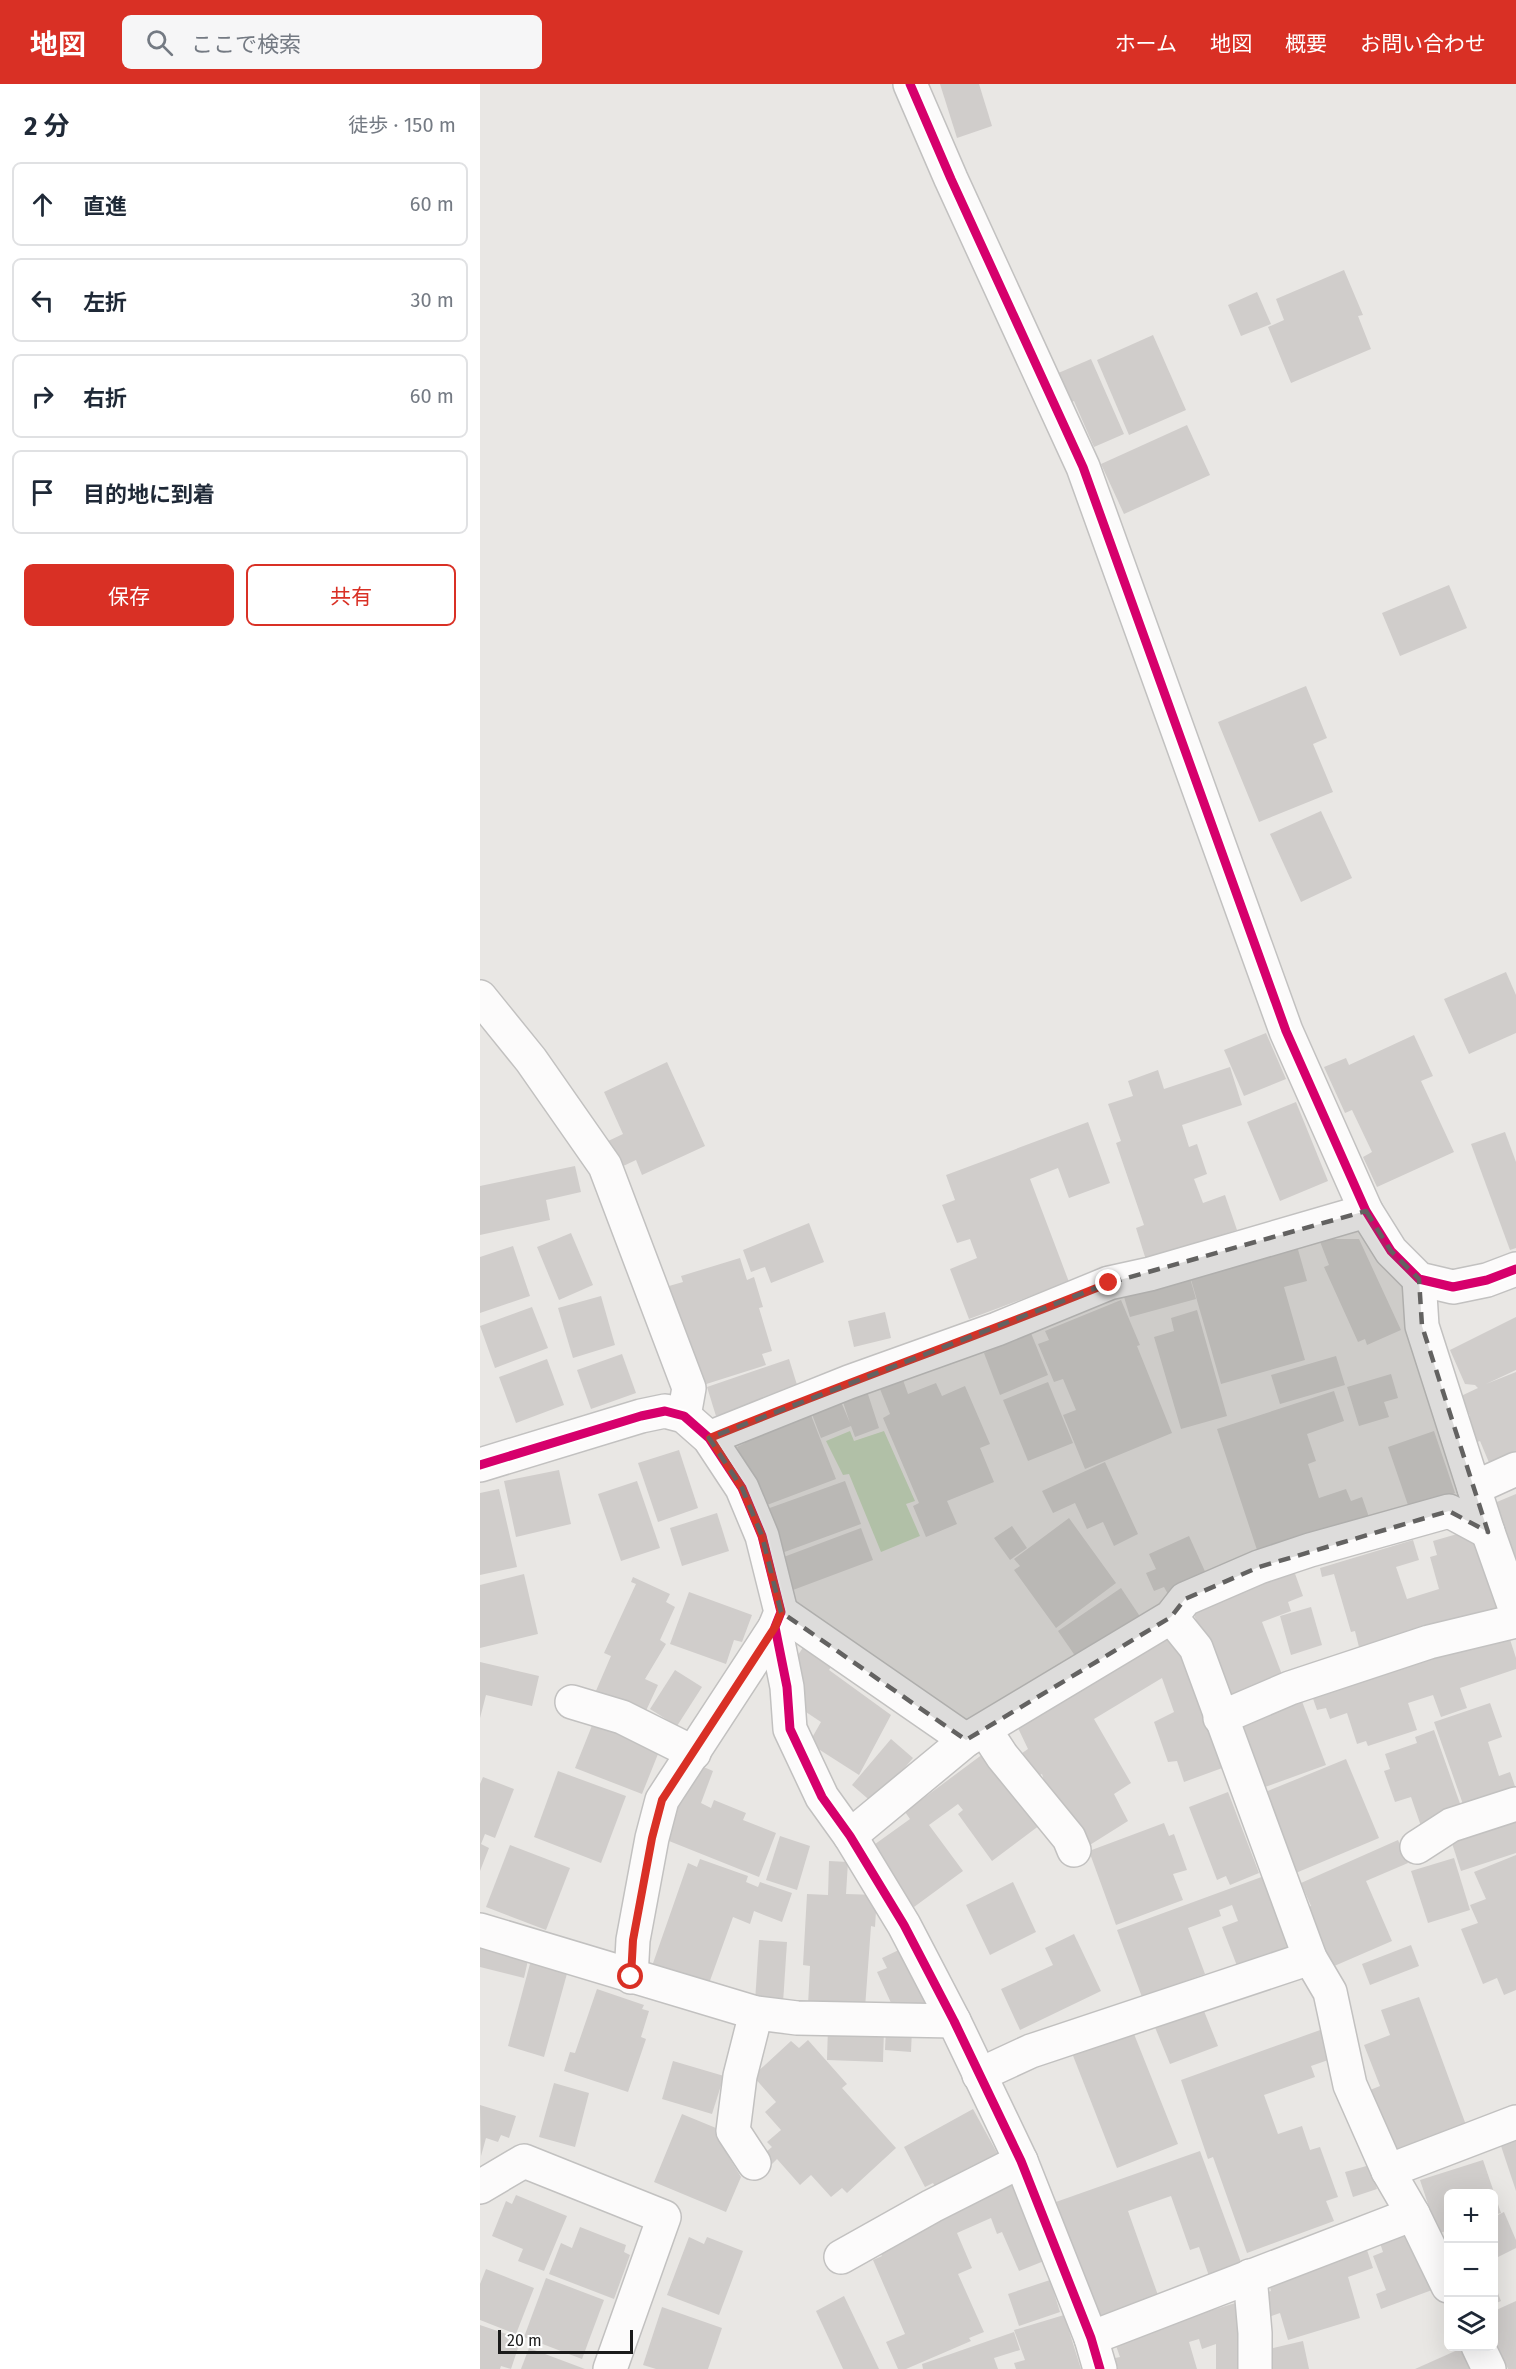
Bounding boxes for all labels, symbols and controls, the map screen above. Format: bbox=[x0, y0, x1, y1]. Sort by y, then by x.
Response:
search box bbox=[122, 15, 542, 69]
icon: search bbox=[143, 26, 176, 59]
text: 地図 bbox=[30, 28, 86, 61]
text: ここで検索 bbox=[191, 31, 301, 58]
text: ホーム bbox=[1115, 31, 1177, 57]
text: 地図 bbox=[1210, 31, 1252, 57]
text: 概要 bbox=[1285, 31, 1327, 57]
text: お問い合わせ bbox=[1360, 31, 1486, 57]
text: 2 分 bbox=[24, 111, 70, 142]
text: 徒歩 · 150 m bbox=[348, 113, 456, 137]
icon: ahead bbox=[26, 188, 59, 221]
text: 60 m bbox=[410, 192, 454, 216]
text: 直進 bbox=[83, 193, 127, 220]
icon: left bbox=[26, 284, 59, 317]
text: 30 m bbox=[410, 288, 454, 312]
text: 左折 bbox=[83, 289, 127, 316]
icon: right bbox=[26, 380, 59, 413]
text: 60 m bbox=[410, 384, 454, 408]
text: 右折 bbox=[83, 385, 127, 412]
icon: arrive bbox=[26, 476, 59, 509]
text: 目的地に到着 bbox=[83, 481, 215, 508]
button: 保存 bbox=[24, 564, 234, 626]
button: 共有 bbox=[246, 564, 456, 626]
route end bbox=[1095, 1269, 1121, 1295]
route start bbox=[617, 1963, 643, 1989]
map controls bbox=[1444, 2189, 1498, 2351]
button: + bbox=[1444, 2189, 1498, 2243]
button: − bbox=[1444, 2243, 1498, 2297]
button: layers bbox=[1444, 2297, 1498, 2351]
scale bar bbox=[498, 2327, 633, 2354]
text: 20 m bbox=[507, 2331, 542, 2350]

